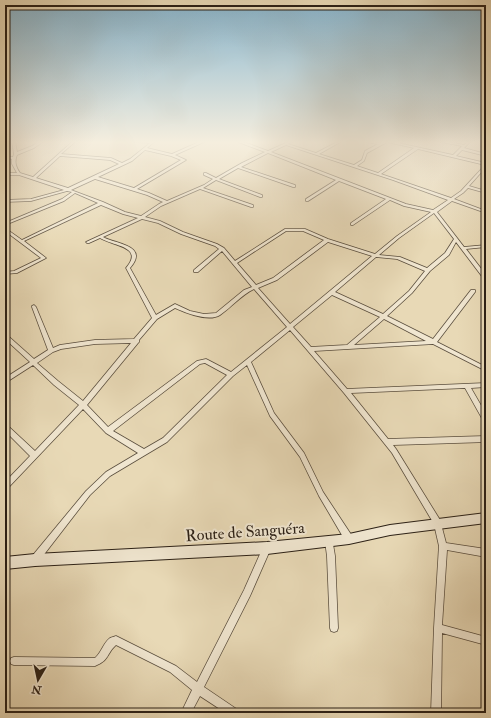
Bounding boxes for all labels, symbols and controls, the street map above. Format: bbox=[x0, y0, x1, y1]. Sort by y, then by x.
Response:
street label: Route de Sanguéra bbox=[185, 518, 306, 546]
north arrow bbox=[18, 660, 58, 700]
text: N bbox=[30, 682, 43, 697]

